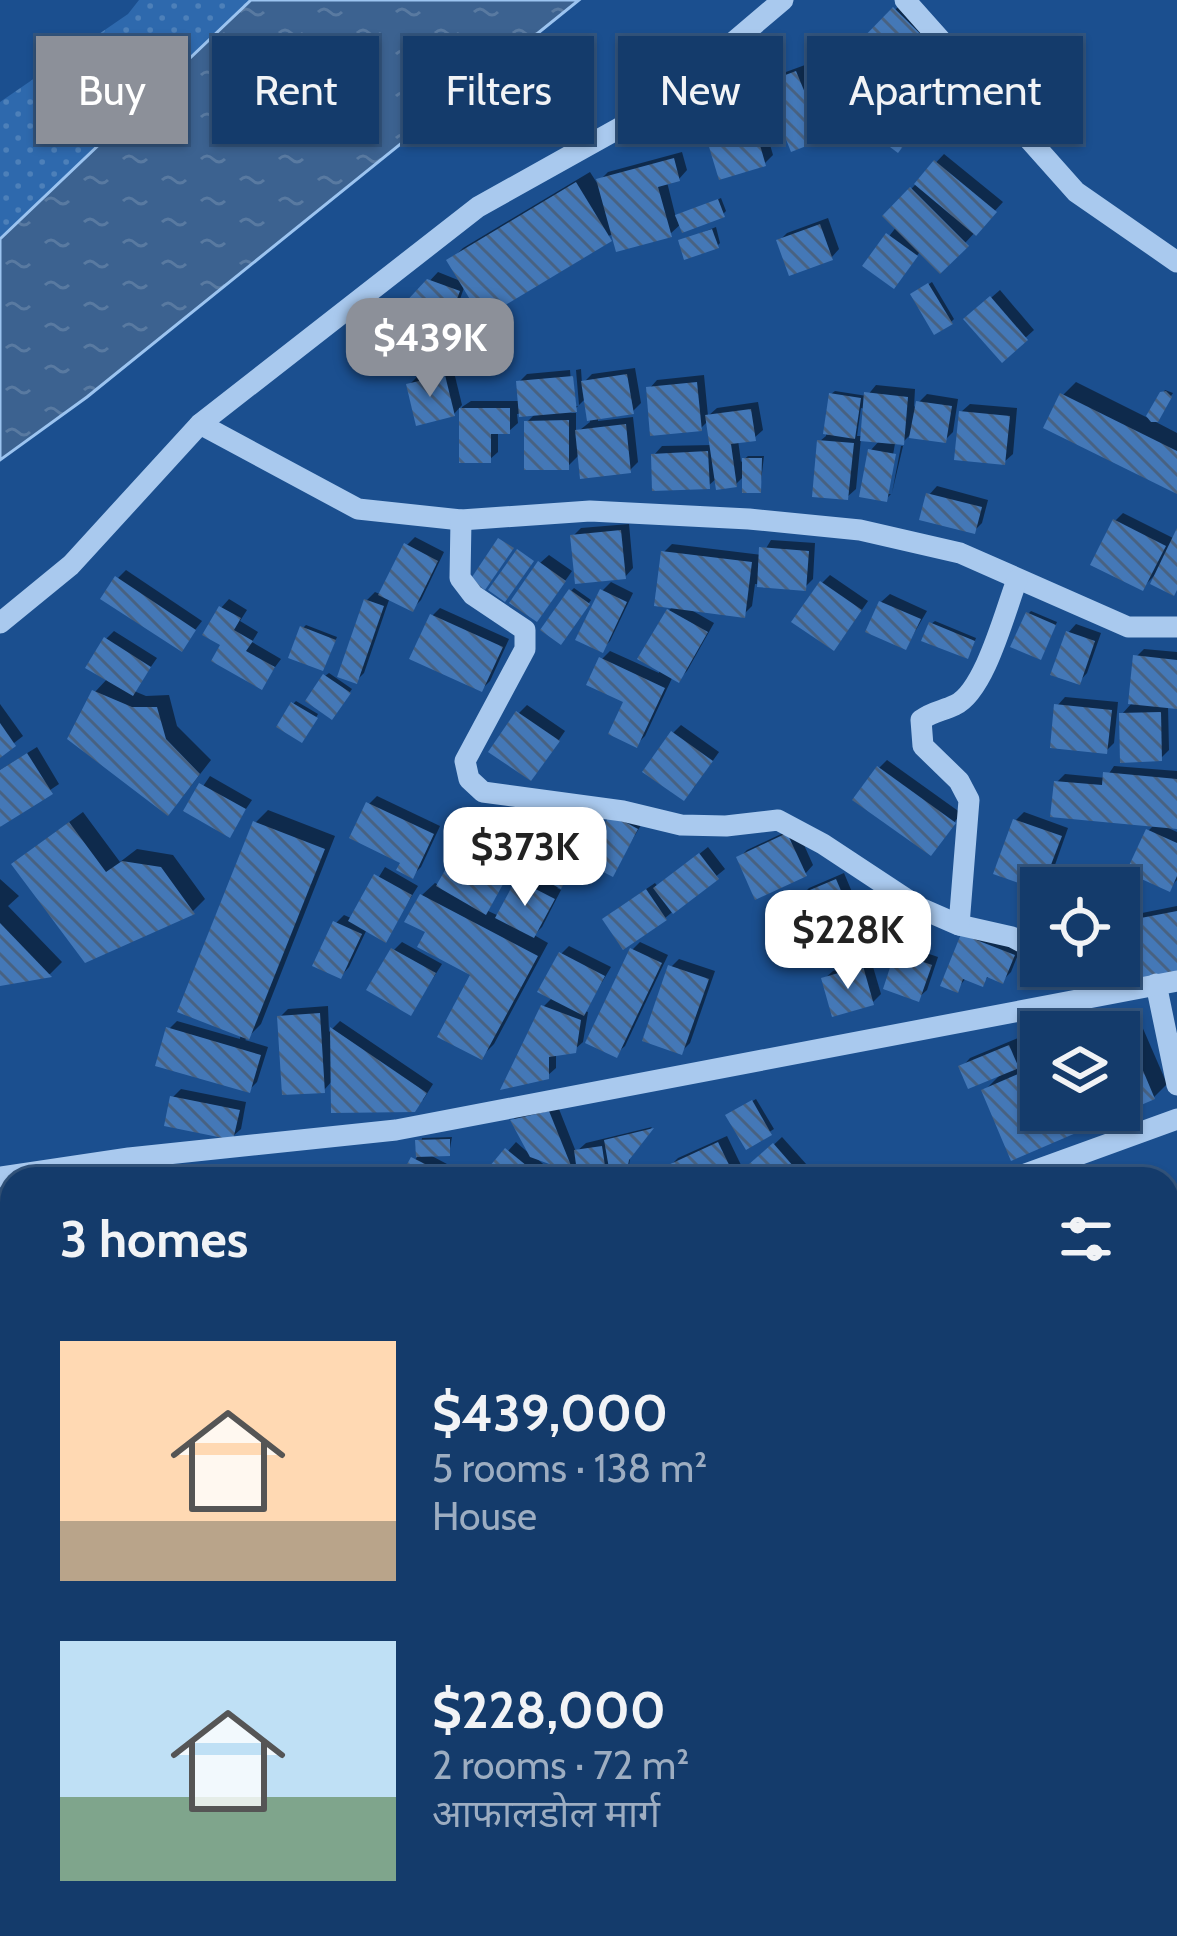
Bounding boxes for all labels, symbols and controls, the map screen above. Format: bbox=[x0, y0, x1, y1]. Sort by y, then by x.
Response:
chip: Buy bbox=[36, 36, 188, 144]
chip: Rent bbox=[212, 36, 379, 144]
chip: Filters bbox=[403, 36, 594, 144]
chip: New bbox=[618, 36, 783, 144]
chip: Apartment bbox=[807, 36, 1083, 144]
pin: $439K bbox=[346, 298, 514, 400]
text: $439K bbox=[373, 313, 487, 361]
pin: $373K bbox=[441, 807, 609, 909]
text: $373K bbox=[470, 822, 580, 870]
map controls bbox=[1020, 867, 1140, 1131]
button: locate bbox=[1020, 867, 1140, 987]
pin: $228K bbox=[764, 890, 932, 992]
text: $228K bbox=[792, 905, 904, 953]
button: layers bbox=[1020, 1011, 1140, 1131]
icon: filters bbox=[1053, 1206, 1119, 1272]
text: 3 homes bbox=[60, 1208, 248, 1270]
text: $439,000 bbox=[432, 1382, 668, 1444]
icon: home bbox=[156, 1389, 300, 1533]
text: 5 rooms · 138 m² bbox=[432, 1444, 707, 1492]
text: House bbox=[432, 1492, 537, 1540]
text: $228,000 bbox=[432, 1679, 666, 1741]
icon: home bbox=[156, 1689, 300, 1833]
text: 2 rooms · 72 m² bbox=[432, 1741, 689, 1789]
text: आफालडोल मार्ग bbox=[432, 1789, 660, 1837]

